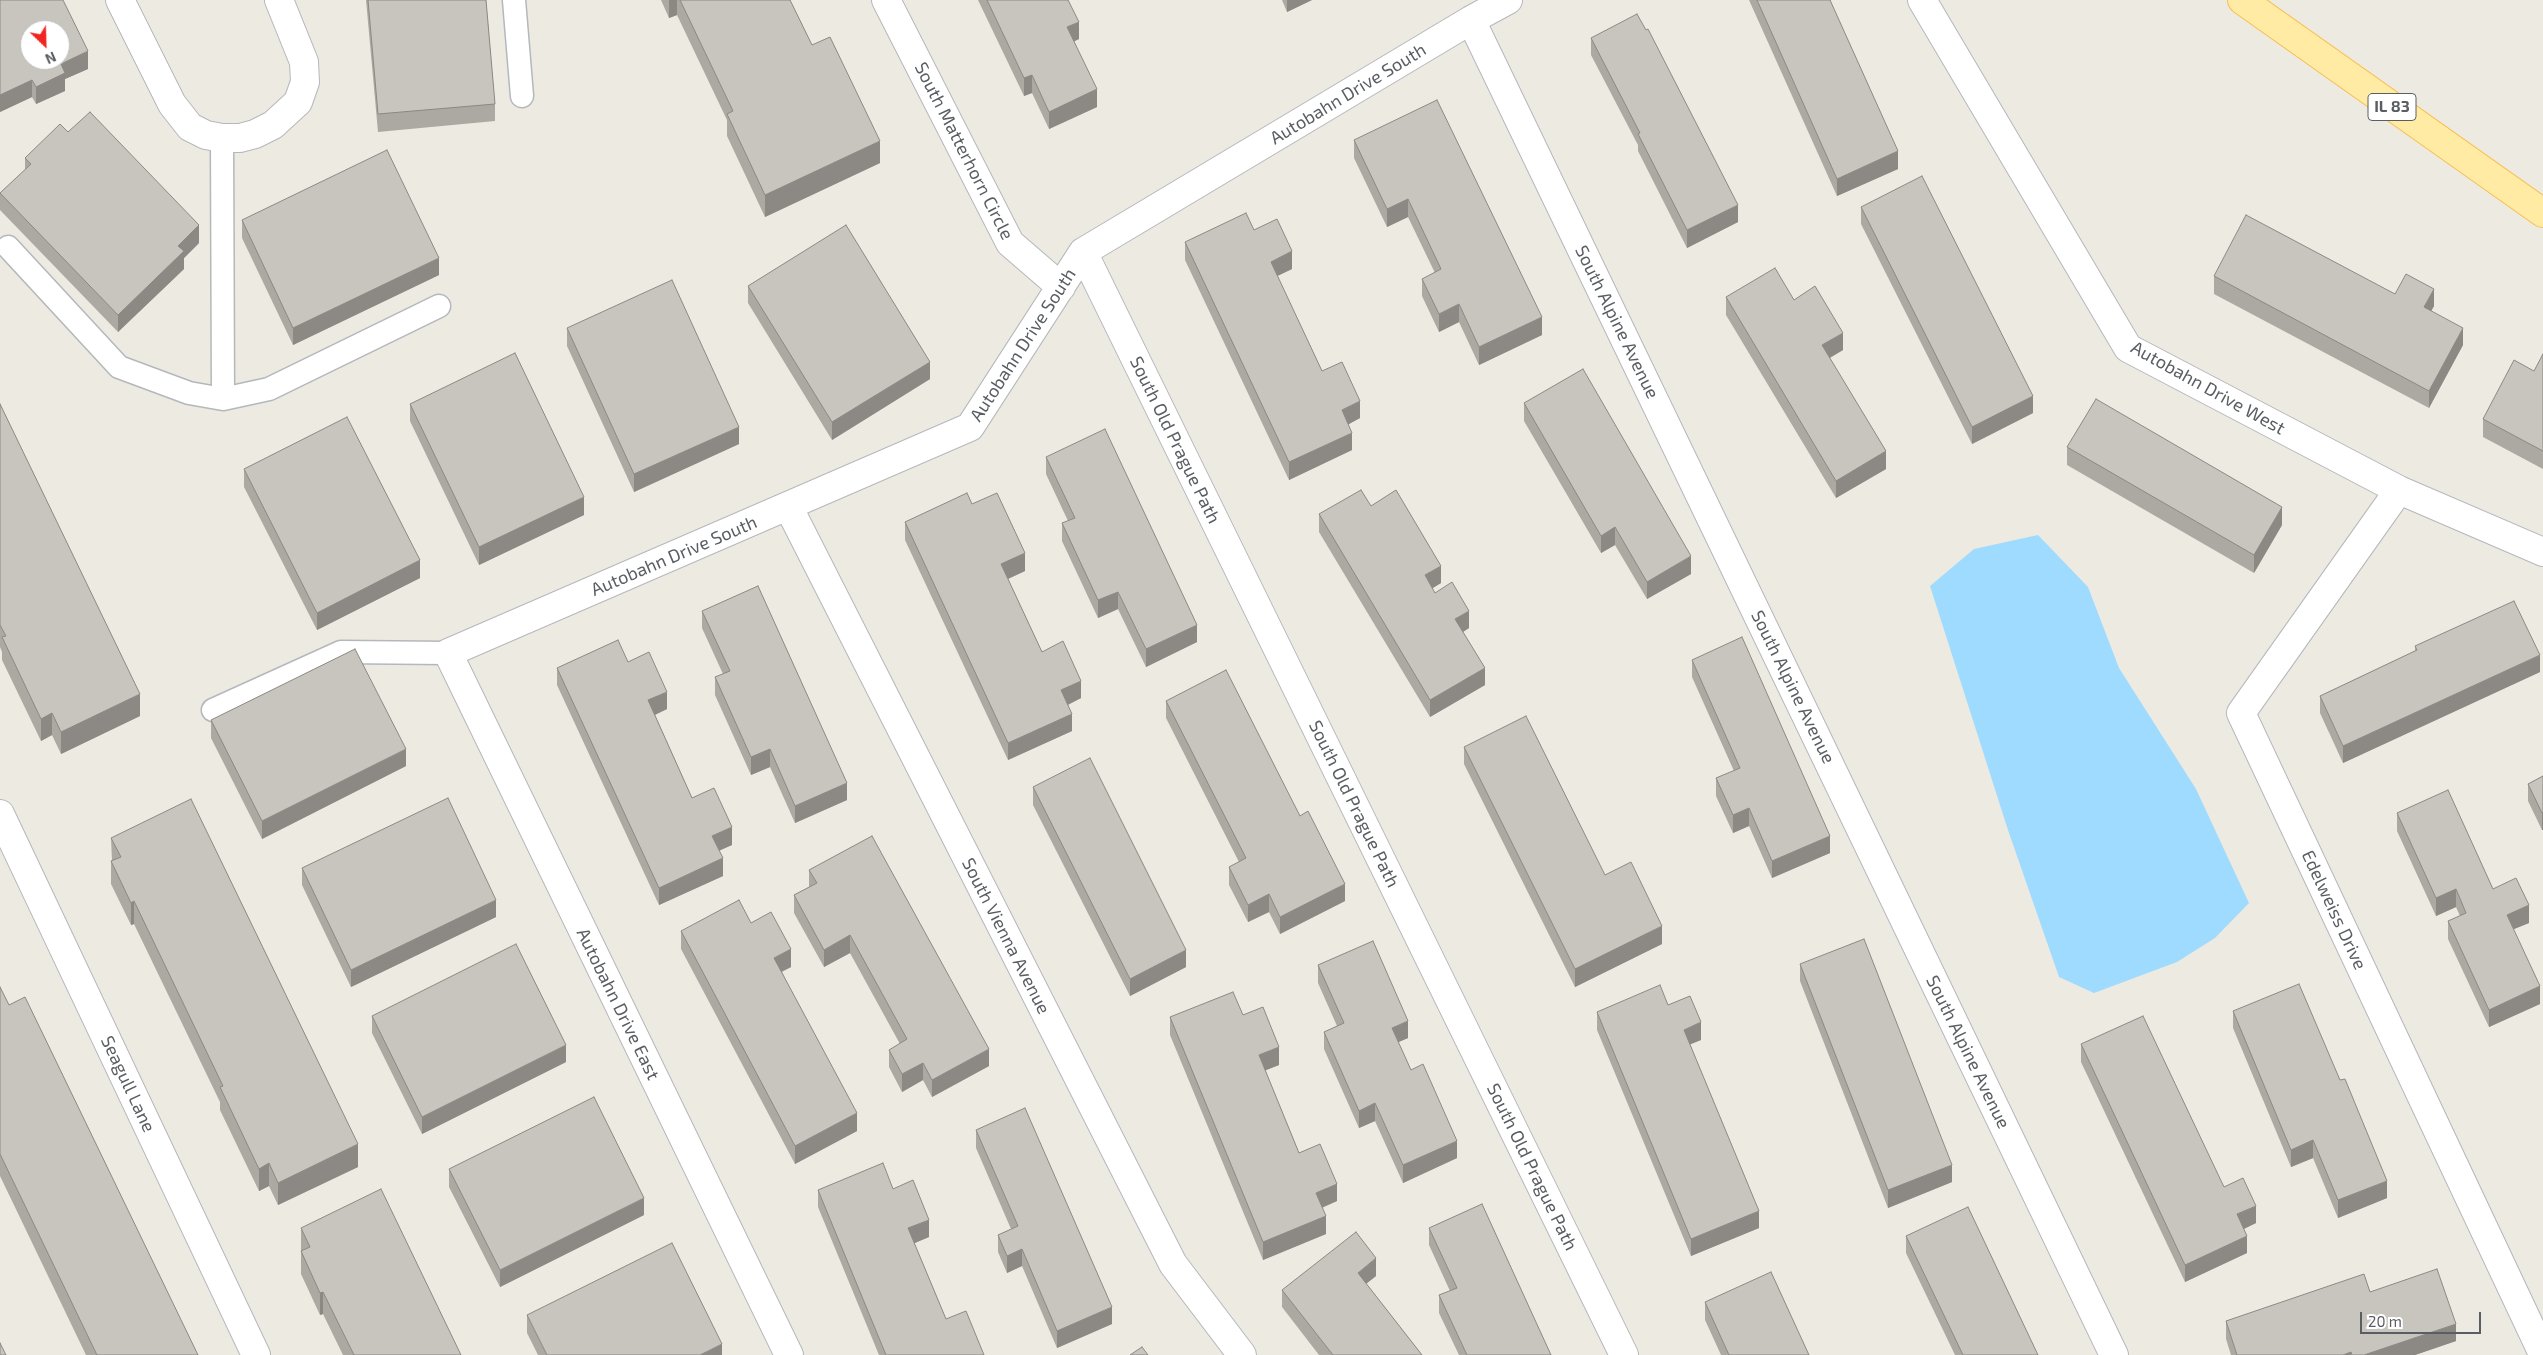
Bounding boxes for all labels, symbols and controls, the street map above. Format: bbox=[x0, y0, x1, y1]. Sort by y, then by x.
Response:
north arrow bbox=[20, 20, 70, 70]
street label: Autobahn Drive South bbox=[1266, 39, 1430, 149]
text: N bbox=[43, 48, 59, 68]
street label: South Matterhorn Circle bbox=[910, 59, 1018, 243]
road number: IL 83 bbox=[2368, 94, 2416, 120]
street label: South Alpine Avenue bbox=[1571, 242, 1663, 402]
street label: Autobahn Drive South bbox=[965, 264, 1081, 426]
street label: Autobahn Drive West bbox=[2127, 337, 2289, 439]
street label: South Old Prague Path bbox=[1125, 353, 1225, 527]
street label: Autobahn Drive South bbox=[588, 511, 760, 601]
street label: South Alpine Avenue bbox=[1747, 607, 1839, 767]
street label: South Old Prague Path bbox=[1304, 717, 1404, 891]
street label: Edelweiss Drive bbox=[2297, 847, 2371, 973]
street label: South Vienna Avenue bbox=[957, 854, 1055, 1018]
street label: Autobahn Drive East bbox=[572, 925, 664, 1083]
street label: South Alpine Avenue bbox=[1922, 972, 2014, 1132]
street label: Seagull Lane bbox=[96, 1032, 160, 1136]
street label: South Old Prague Path bbox=[1482, 1080, 1582, 1254]
scale bar bbox=[2363, 1302, 2484, 1334]
text: 20 m bbox=[2368, 1312, 2402, 1330]

